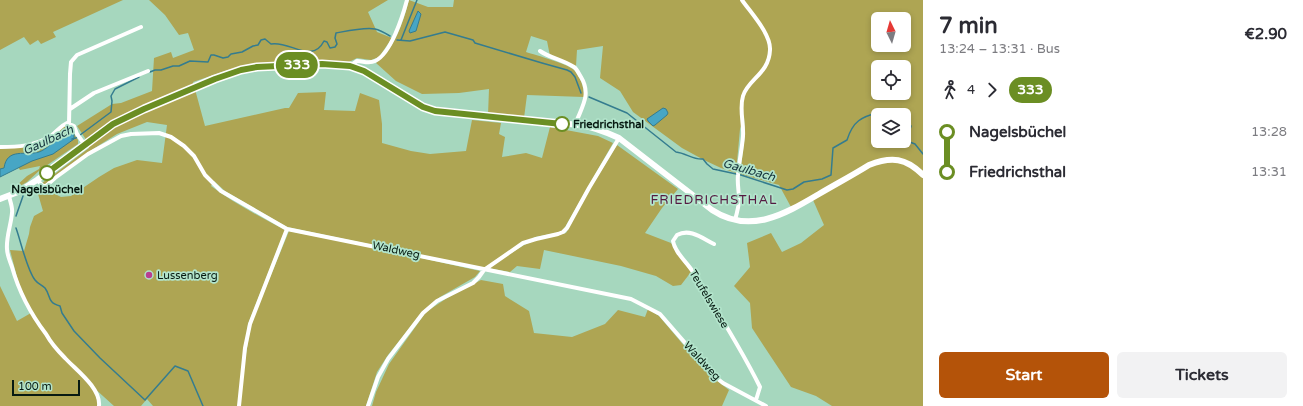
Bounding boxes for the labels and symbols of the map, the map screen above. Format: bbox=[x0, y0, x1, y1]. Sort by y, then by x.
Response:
north arrow bbox=[871, 12, 911, 52]
line badge: 333 bbox=[274, 52, 320, 78]
marker: Friedrichsthal bbox=[554, 116, 570, 132]
place label: Friedrichsthal bbox=[573, 118, 644, 131]
water label: Gaulbach bbox=[21, 122, 76, 158]
water label: Gaulbach bbox=[721, 156, 778, 184]
marker: Nagelsbüchel bbox=[39, 165, 55, 181]
place label: Nagelsbüchel bbox=[11, 183, 83, 197]
district label: FRIEDRICHSTHAL bbox=[650, 192, 778, 208]
street label: Waldweg bbox=[371, 239, 421, 261]
street label: Teufelswiese bbox=[686, 267, 732, 331]
place label: Lussenberg bbox=[157, 269, 218, 282]
marker: Lussenberg bbox=[144, 270, 154, 280]
street label: Waldweg bbox=[681, 339, 723, 383]
scale bar bbox=[12, 378, 80, 397]

